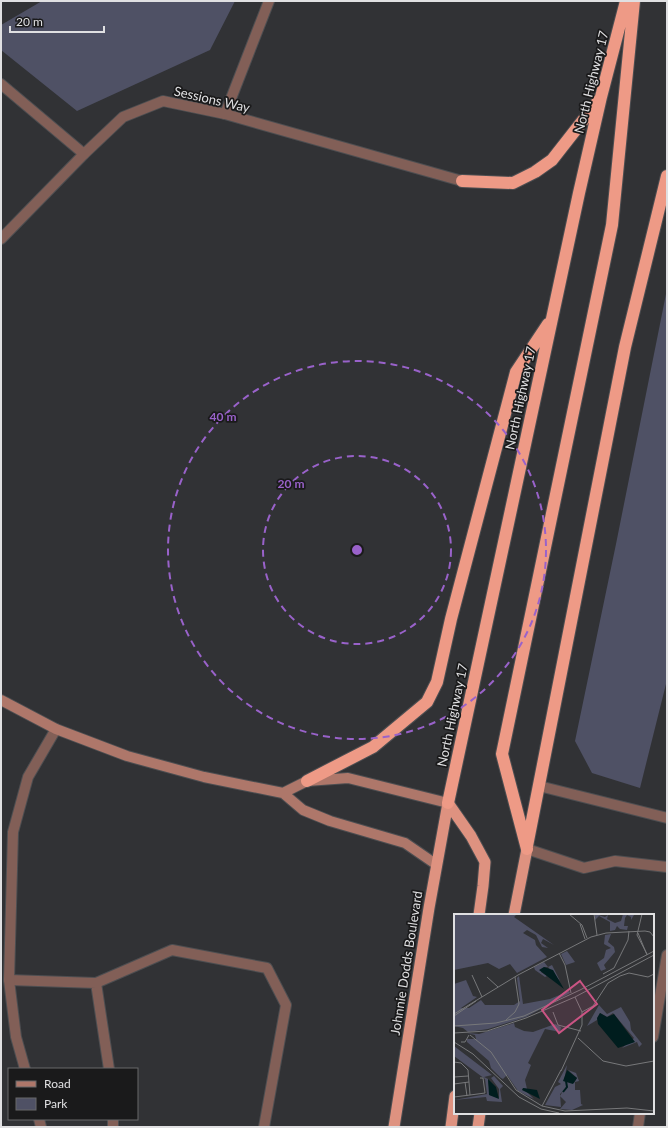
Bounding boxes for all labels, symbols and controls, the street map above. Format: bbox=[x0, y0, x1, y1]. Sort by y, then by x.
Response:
scale bar bbox=[10, 8, 104, 34]
text: 20 m bbox=[16, 14, 43, 29]
street label: North Highway 17 bbox=[571, 29, 612, 135]
street label: Sessions Way bbox=[172, 82, 252, 116]
street label: North Highway 17 bbox=[501, 344, 539, 451]
text: 40 m bbox=[210, 409, 236, 424]
text: 20 m bbox=[278, 476, 304, 491]
centre of rings bbox=[350, 543, 364, 557]
street label: North Highway 17 bbox=[433, 661, 471, 768]
street label: Johnnie Dodds Boulevard bbox=[387, 890, 425, 1036]
inset map bbox=[454, 914, 654, 1114]
legend bbox=[8, 1068, 138, 1120]
text: Road bbox=[44, 1076, 71, 1091]
text: Park bbox=[44, 1096, 68, 1111]

